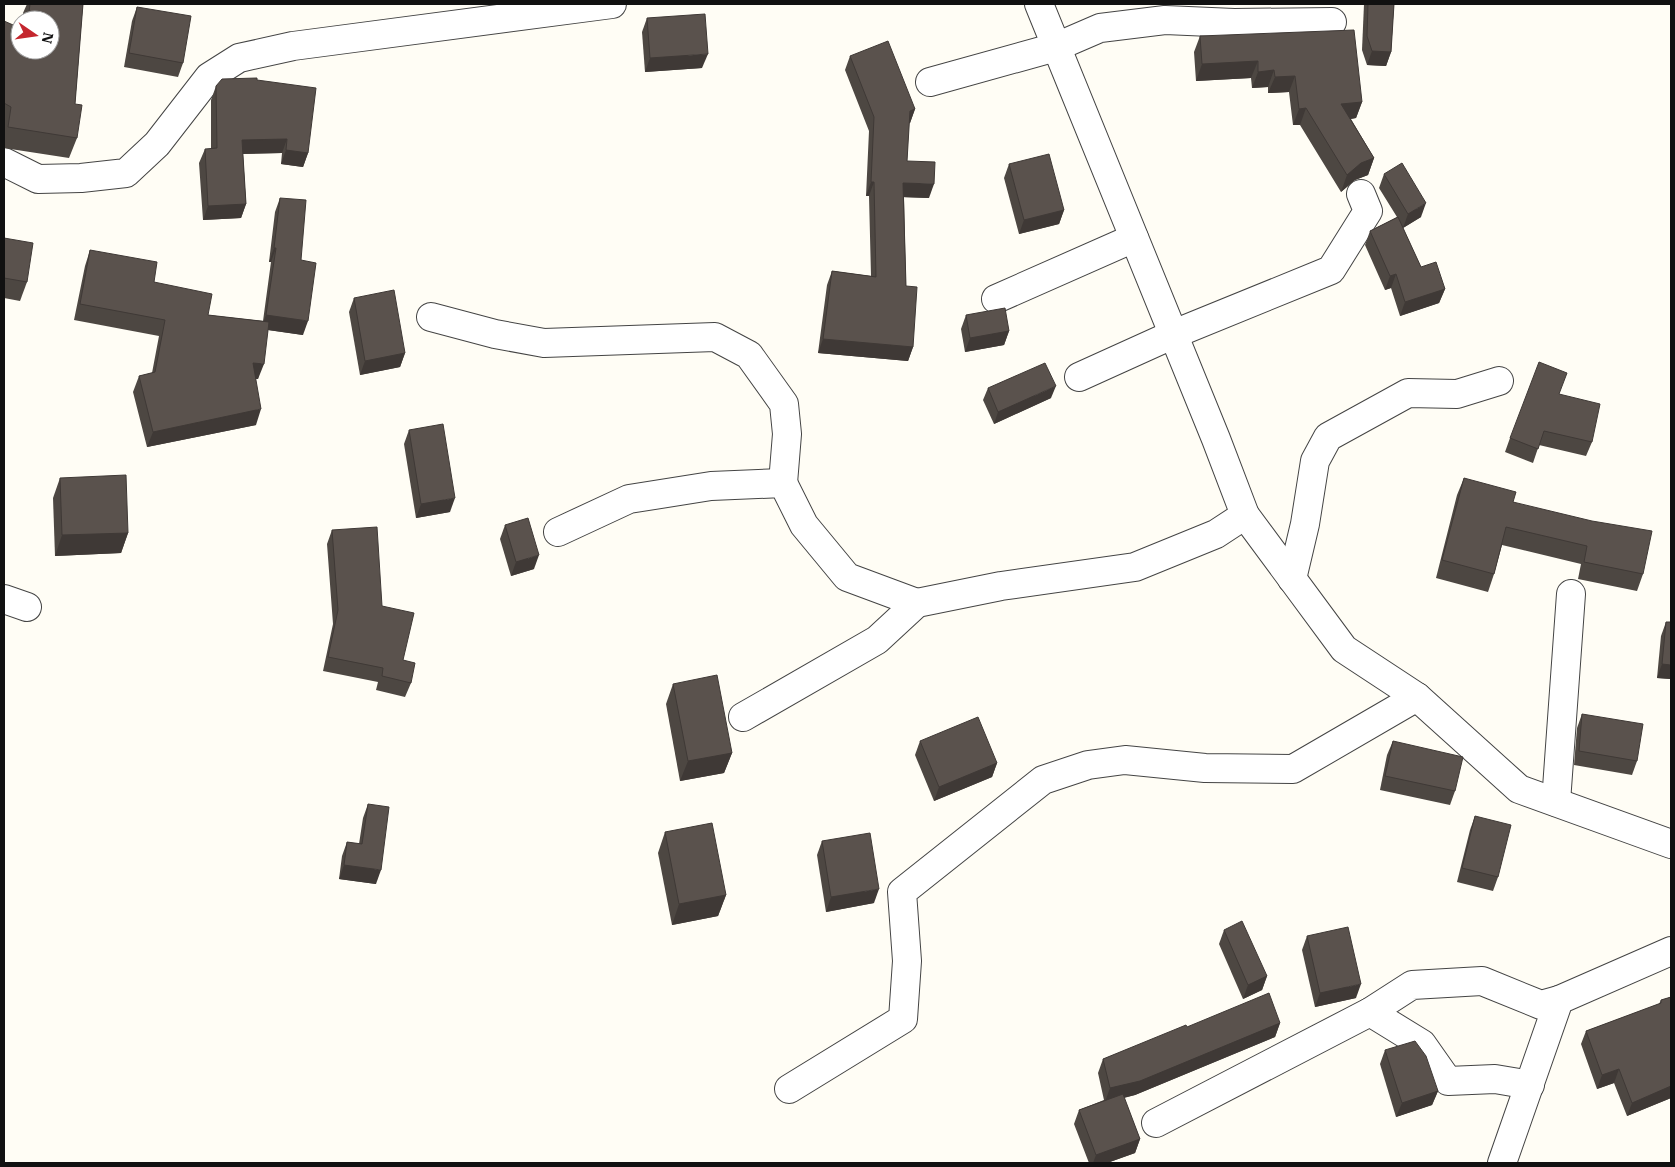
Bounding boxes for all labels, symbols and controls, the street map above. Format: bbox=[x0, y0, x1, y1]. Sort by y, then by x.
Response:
north arrow bbox=[10, 10, 60, 60]
text: N bbox=[38, 31, 58, 45]

